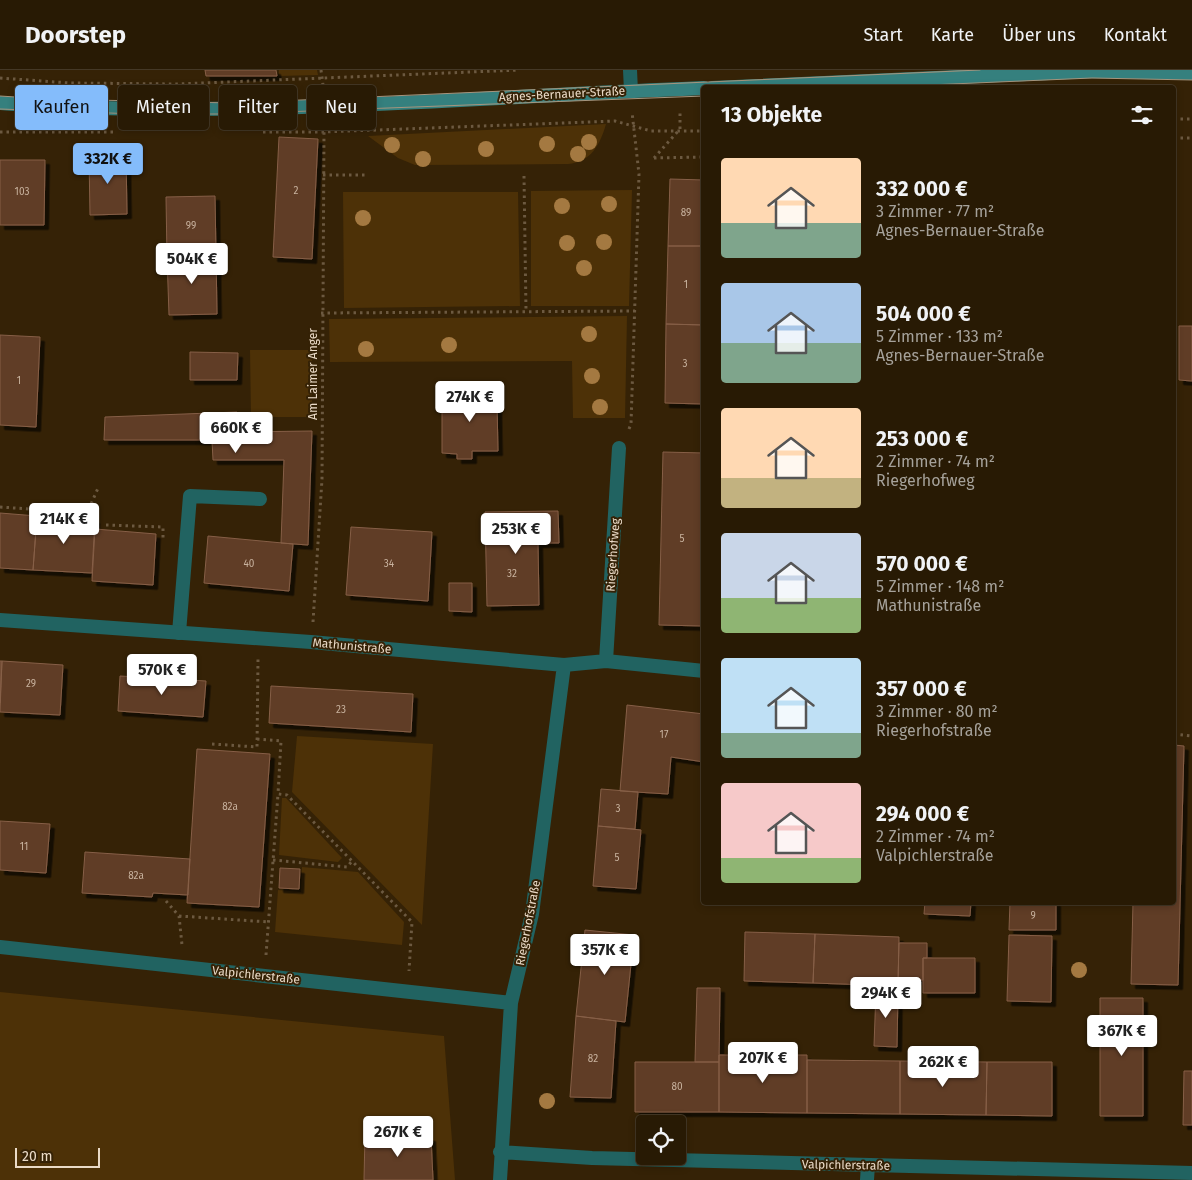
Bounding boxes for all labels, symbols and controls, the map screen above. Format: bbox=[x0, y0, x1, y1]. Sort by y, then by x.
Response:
text: Doorstep bbox=[25, 21, 126, 49]
text: Start bbox=[863, 24, 903, 46]
text: Karte bbox=[931, 24, 974, 46]
text: Über uns bbox=[1002, 24, 1076, 46]
text: Kontakt bbox=[1104, 24, 1167, 46]
street label: Agnes-Bernauer-Straße bbox=[499, 84, 625, 104]
chip: Kaufen bbox=[15, 85, 108, 130]
chip: Mieten bbox=[118, 85, 209, 130]
chip: Filter bbox=[219, 85, 297, 130]
chip: Neu bbox=[307, 85, 376, 130]
icon: filters bbox=[1128, 101, 1156, 129]
text: 13 Objekte bbox=[721, 102, 822, 128]
pin: 332K € bbox=[67, 142, 149, 185]
text: 332K € bbox=[84, 149, 132, 168]
text: 332 000 € bbox=[876, 176, 968, 202]
icon: home bbox=[761, 178, 821, 238]
house number: 2 bbox=[294, 185, 299, 197]
house number: 103 bbox=[15, 186, 29, 198]
text: 3 Zimmer · 77 m² bbox=[876, 202, 994, 221]
house number: 89 bbox=[681, 207, 691, 219]
house number: 99 bbox=[186, 220, 196, 232]
text: Agnes-Bernauer-Straße bbox=[876, 221, 1045, 240]
pin: 504K € bbox=[151, 242, 233, 285]
text: 504K € bbox=[167, 249, 217, 268]
house number: 1 bbox=[684, 279, 688, 291]
text: 504 000 € bbox=[876, 301, 971, 327]
icon: home bbox=[761, 303, 821, 363]
text: 5 Zimmer · 133 m² bbox=[876, 327, 1003, 346]
street label: Am Laimer Anger bbox=[306, 328, 320, 420]
text: Agnes-Bernauer-Straße bbox=[876, 346, 1045, 365]
house number: 3 bbox=[683, 358, 688, 370]
house number: 1 bbox=[17, 375, 21, 387]
pin: 274K € bbox=[429, 380, 511, 423]
text: 274K € bbox=[446, 387, 494, 406]
pin: 660K € bbox=[195, 412, 277, 454]
text: 660K € bbox=[211, 418, 261, 437]
text: 253 000 € bbox=[876, 426, 968, 452]
icon: home bbox=[761, 428, 821, 488]
text: 2 Zimmer · 74 m² bbox=[876, 452, 995, 471]
text: Riegerhofweg bbox=[876, 471, 974, 490]
pin: 214K € bbox=[23, 502, 105, 545]
text: 214K € bbox=[40, 509, 88, 528]
pin: 253K € bbox=[475, 512, 557, 555]
street label: Riegerhofweg bbox=[603, 517, 623, 592]
text: 253K € bbox=[492, 519, 540, 538]
house number: 5 bbox=[679, 533, 685, 545]
text: 570 000 € bbox=[876, 551, 968, 577]
icon: home bbox=[761, 553, 821, 613]
house number: 40 bbox=[244, 558, 255, 570]
house number: 34 bbox=[384, 558, 395, 570]
house number: 32 bbox=[507, 568, 517, 580]
text: 5 Zimmer · 148 m² bbox=[876, 577, 1004, 596]
text: Mathunistraße bbox=[876, 596, 981, 615]
street label: Mathunistraße bbox=[312, 636, 392, 656]
pin: 570K € bbox=[121, 654, 203, 696]
text: 570K € bbox=[138, 660, 186, 679]
text: 357 000 € bbox=[876, 676, 967, 702]
house number: 29 bbox=[26, 678, 36, 690]
icon: home bbox=[761, 678, 821, 738]
text: 3 Zimmer · 80 m² bbox=[876, 702, 998, 721]
house number: 23 bbox=[336, 704, 346, 716]
text: Riegerhofstraße bbox=[876, 721, 992, 740]
house number: 17 bbox=[660, 729, 669, 741]
house number: 82a bbox=[222, 801, 238, 813]
text: 294 000 € bbox=[876, 801, 969, 827]
house number: 3 bbox=[616, 803, 621, 815]
icon: home bbox=[761, 803, 821, 863]
text: 2 Zimmer · 74 m² bbox=[876, 827, 995, 846]
house number: 11 bbox=[20, 841, 28, 853]
text: Valpichlerstraße bbox=[876, 846, 994, 865]
house number: 5 bbox=[614, 852, 620, 864]
house number: 82a bbox=[128, 870, 144, 882]
street label: Riegerhofstraße bbox=[513, 879, 543, 967]
house number: 9 bbox=[1030, 910, 1036, 922]
pin: 357K € bbox=[564, 934, 646, 976]
text: 357K € bbox=[581, 940, 629, 959]
street label: Valpichlerstraße bbox=[211, 963, 301, 987]
pin: 294K € bbox=[845, 976, 927, 1019]
text: 294K € bbox=[861, 983, 911, 1002]
pin: 367K € bbox=[1081, 1014, 1163, 1057]
text: 367K € bbox=[1098, 1021, 1146, 1040]
pin: 207K € bbox=[722, 1042, 804, 1084]
pin: 262K € bbox=[902, 1046, 984, 1088]
text: 207K € bbox=[739, 1048, 787, 1067]
text: 262K € bbox=[919, 1052, 967, 1071]
house number: 82 bbox=[588, 1053, 598, 1065]
house number: 80 bbox=[671, 1081, 683, 1093]
map controls bbox=[636, 1115, 686, 1165]
button: locate bbox=[636, 1115, 686, 1165]
pin: 267K € bbox=[357, 1116, 439, 1158]
text: 267K € bbox=[374, 1122, 422, 1141]
scale bar bbox=[15, 1145, 100, 1168]
text: 20 m bbox=[22, 1148, 52, 1165]
street label: Valpichlerstraße bbox=[802, 1157, 890, 1173]

